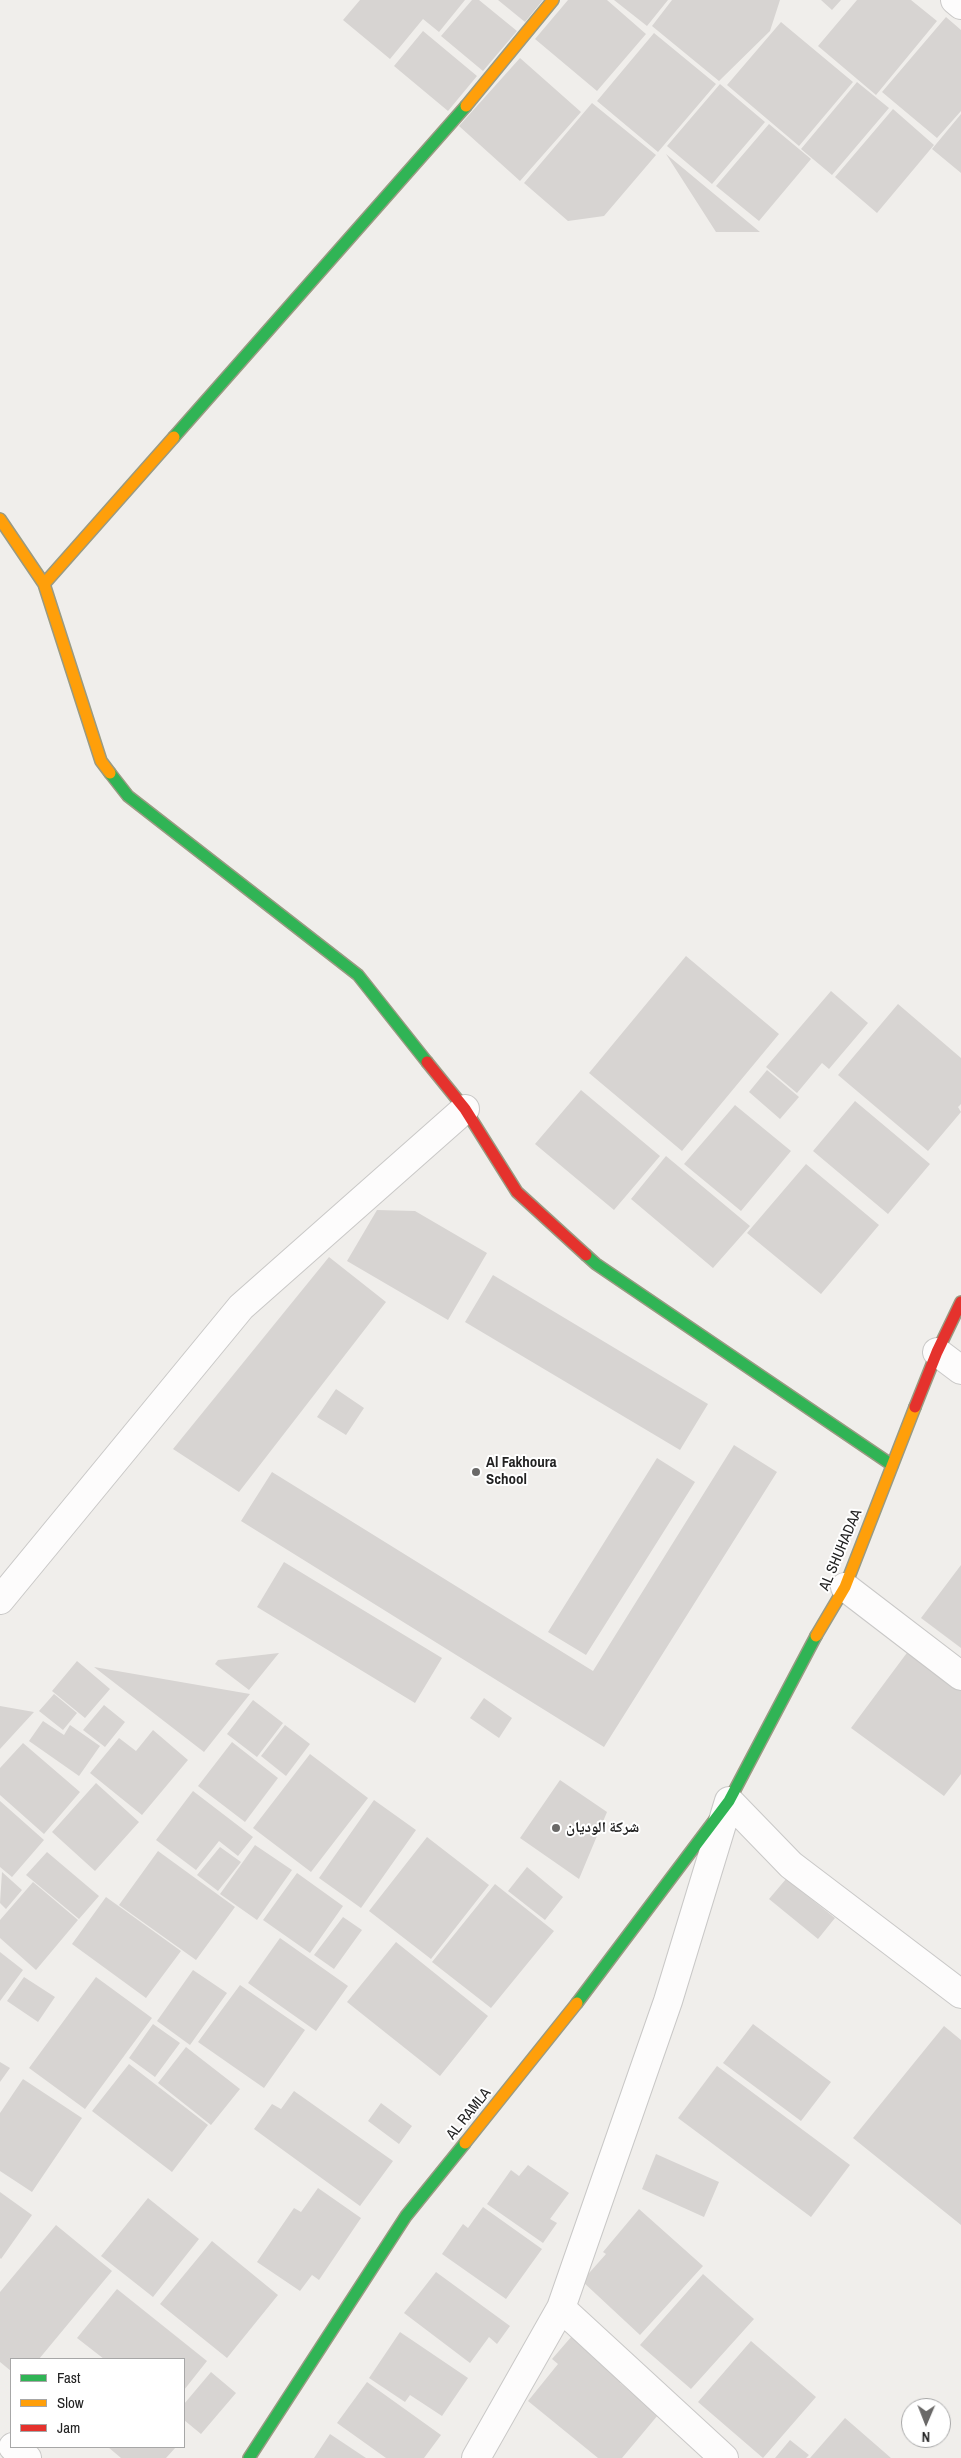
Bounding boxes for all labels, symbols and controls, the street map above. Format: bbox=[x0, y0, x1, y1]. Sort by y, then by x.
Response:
place label: Al Fakhoura School bbox=[486, 1454, 556, 1489]
marker: Al Fakhoura School bbox=[470, 1466, 482, 1478]
street label: AL SHUHADAA bbox=[816, 1507, 866, 1593]
place label: شركة الوديان bbox=[566, 1819, 639, 1837]
marker: شركة الوديان bbox=[550, 1822, 562, 1834]
street label: AL RAMLA bbox=[443, 2085, 495, 2143]
legend bbox=[10, 2358, 185, 2448]
text: Fast bbox=[57, 2367, 80, 2388]
text: Slow bbox=[57, 2392, 84, 2413]
north arrow bbox=[901, 2398, 951, 2448]
text: Jam bbox=[57, 2417, 80, 2438]
text: N bbox=[921, 2428, 930, 2446]

